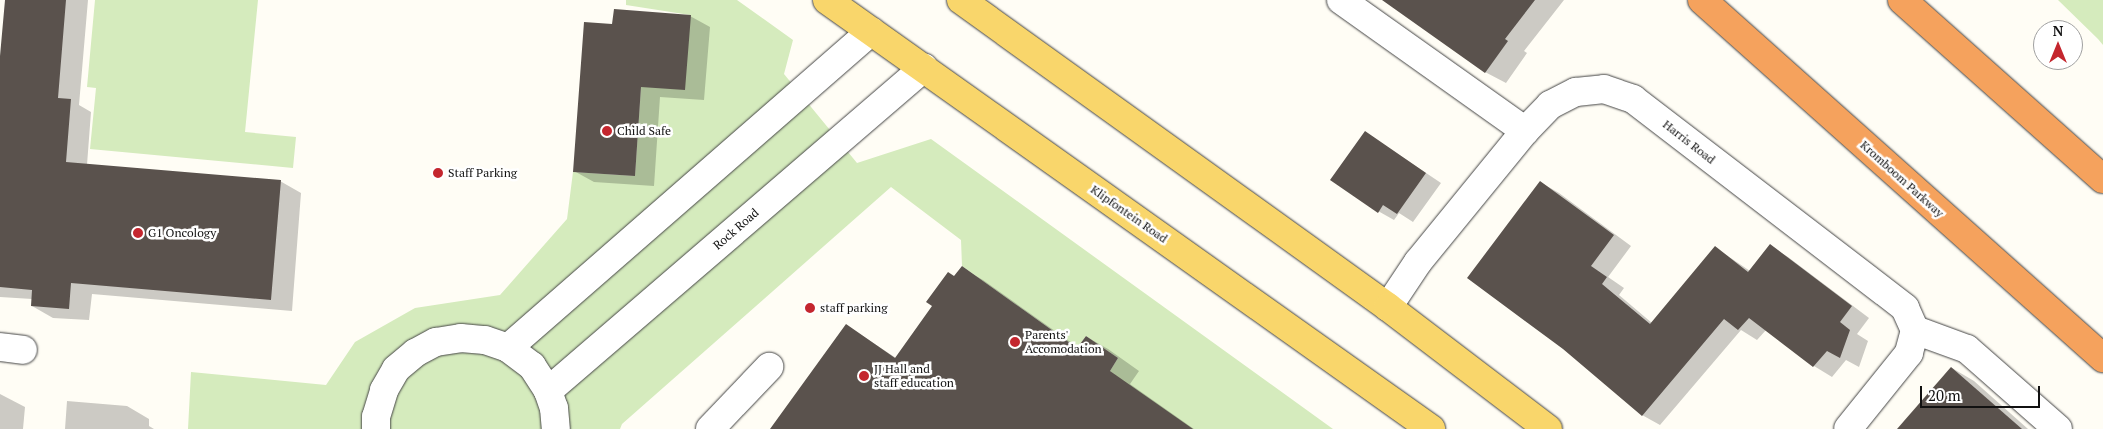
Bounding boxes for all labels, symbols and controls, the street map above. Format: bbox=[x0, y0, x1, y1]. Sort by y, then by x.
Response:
north arrow bbox=[2033, 20, 2083, 70]
text: N bbox=[2053, 21, 2063, 40]
street label: Harris Road bbox=[1660, 117, 1718, 167]
place label: Child Safe bbox=[617, 124, 671, 138]
marker: Child Safe bbox=[601, 125, 613, 137]
street label: Kromboom Parkway bbox=[1857, 138, 1947, 220]
place label: Staff Parking bbox=[448, 166, 517, 180]
marker: Staff Parking bbox=[432, 167, 444, 179]
street label: Klipfontein Road bbox=[1088, 182, 1170, 246]
street label: Rock Road bbox=[710, 205, 762, 253]
place label: G1 Oncology bbox=[148, 226, 216, 240]
marker: G1 Oncology bbox=[132, 227, 144, 239]
place label: staff parking bbox=[820, 301, 888, 315]
marker: staff parking bbox=[804, 302, 816, 314]
place label: Parents' Accomodation bbox=[1025, 328, 1102, 356]
marker: Parents' Accomodation bbox=[1009, 336, 1021, 348]
place label: JJ Hall and staff education bbox=[874, 362, 954, 390]
marker: JJ Hall and staff education bbox=[858, 370, 870, 382]
scale bar bbox=[1923, 376, 2043, 408]
text: 20 m bbox=[1928, 385, 1961, 405]

